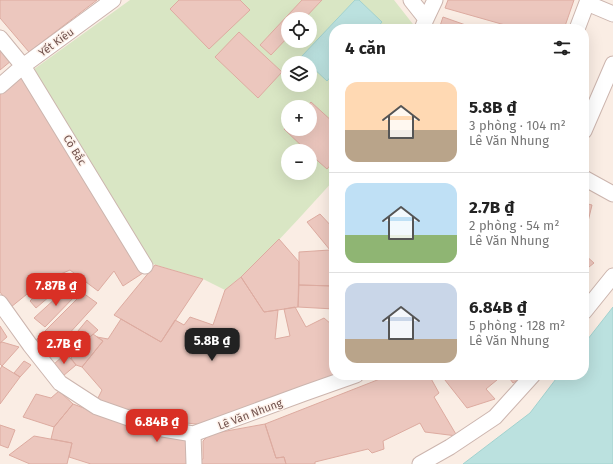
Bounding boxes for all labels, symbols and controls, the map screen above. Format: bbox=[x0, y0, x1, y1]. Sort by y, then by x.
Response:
map controls bbox=[281, 12, 317, 180]
button: locate bbox=[281, 12, 317, 48]
street label: Yết Kiêu bbox=[36, 25, 76, 59]
icon: filters bbox=[551, 37, 573, 59]
text: 4 căn bbox=[345, 38, 386, 59]
button: layers bbox=[281, 56, 317, 92]
text: 5.8B ₫ bbox=[469, 97, 517, 118]
icon: home bbox=[377, 98, 425, 146]
button: + bbox=[281, 100, 317, 136]
text: 3 phòng · 104 m² bbox=[469, 118, 566, 133]
street label: Cô Bắc bbox=[60, 132, 90, 168]
text: Lê Văn Nhung bbox=[469, 133, 549, 148]
button: − bbox=[281, 144, 317, 180]
text: 2.7B ₫ bbox=[469, 197, 515, 218]
icon: home bbox=[377, 199, 425, 247]
text: 2 phòng · 54 m² bbox=[469, 218, 559, 233]
text: Lê Văn Nhung bbox=[469, 233, 549, 248]
pin: 7.87B ₫ bbox=[19, 273, 93, 307]
text: 7.87B ₫ bbox=[35, 278, 77, 293]
text: 6.84B ₫ bbox=[469, 297, 527, 318]
icon: home bbox=[377, 299, 425, 347]
text: 5 phòng · 128 m² bbox=[469, 318, 565, 333]
pin: 5.8B ₫ bbox=[179, 328, 245, 362]
pin: 2.7B ₫ bbox=[31, 331, 97, 365]
text: 5.8B ₫ bbox=[194, 333, 230, 348]
text: Lê Văn Nhung bbox=[469, 333, 549, 348]
text: 2.7B ₫ bbox=[47, 336, 81, 351]
street label: Lê Văn Nhung bbox=[216, 396, 284, 433]
pin: 6.84B ₫ bbox=[120, 409, 194, 443]
text: 6.84B ₫ bbox=[135, 414, 179, 429]

